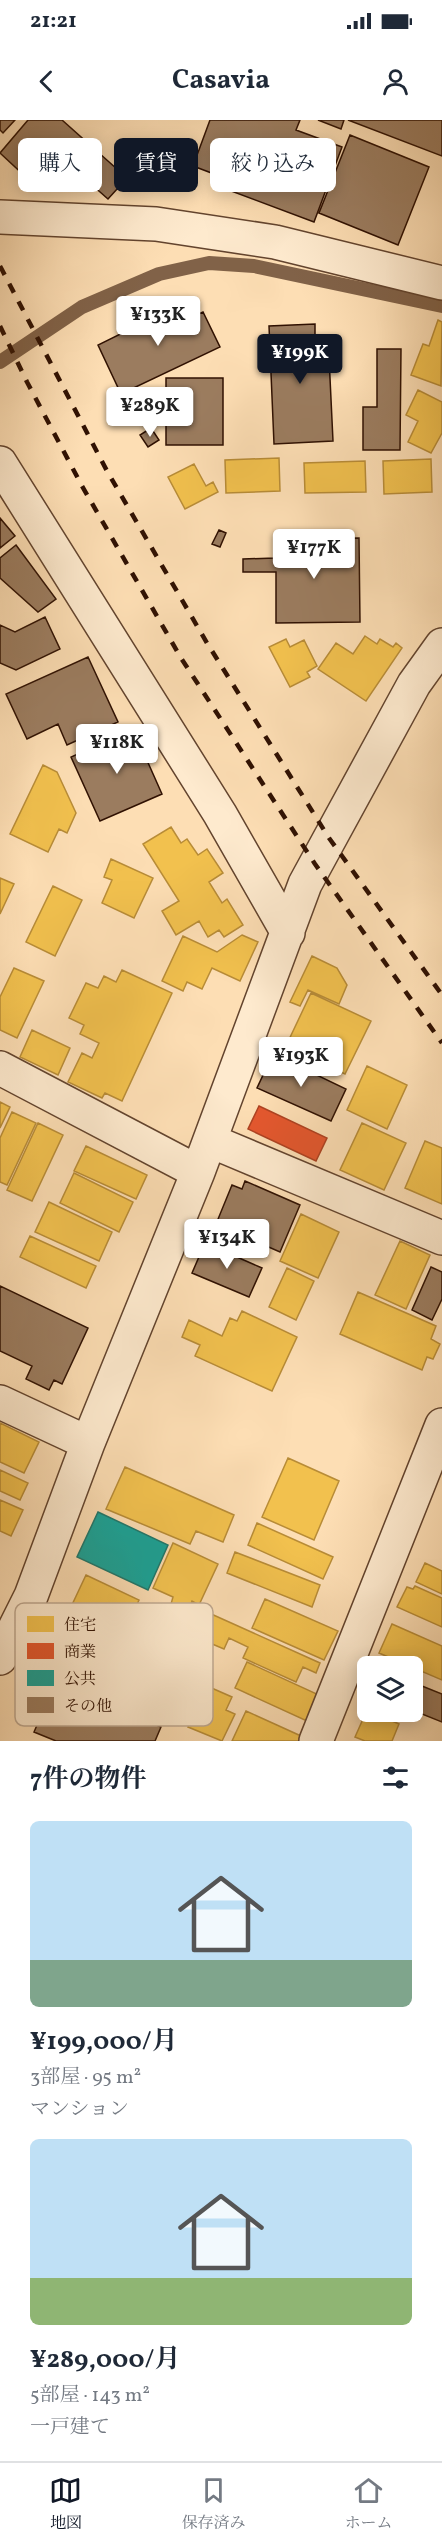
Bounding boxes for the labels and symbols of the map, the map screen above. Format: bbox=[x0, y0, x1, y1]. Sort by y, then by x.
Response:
pin: ¥133K bbox=[116, 296, 200, 347]
pin: ¥199K bbox=[258, 334, 342, 385]
pin: ¥289K bbox=[108, 387, 192, 438]
pin: ¥177K bbox=[272, 529, 356, 580]
pin: ¥118K bbox=[75, 724, 159, 775]
pin: ¥193K bbox=[259, 1037, 343, 1088]
pin: ¥134K bbox=[185, 1219, 269, 1270]
legend bbox=[15, 1603, 213, 1726]
text: 住宅 bbox=[64, 1615, 96, 1637]
text: 商業 bbox=[64, 1642, 96, 1664]
text: 公共 bbox=[64, 1669, 96, 1691]
text: その他 bbox=[64, 1696, 112, 1718]

